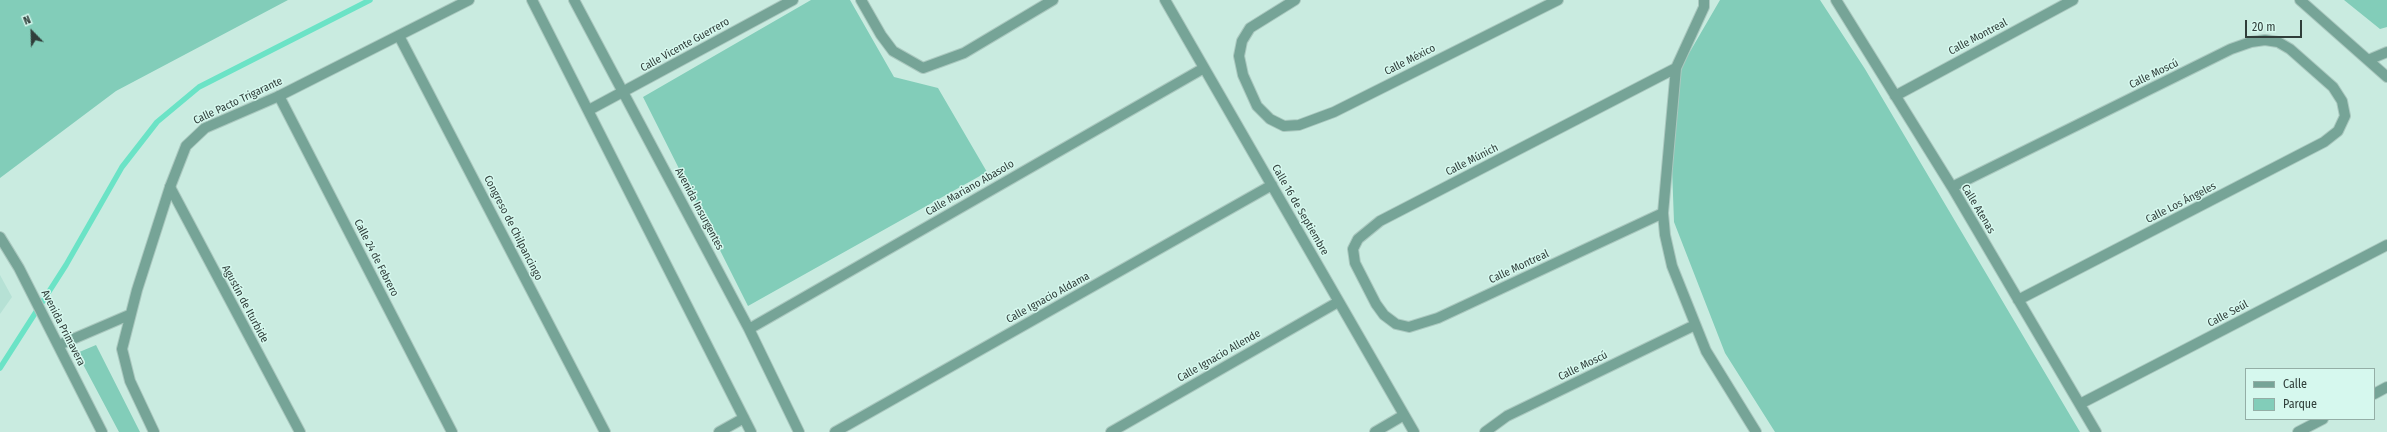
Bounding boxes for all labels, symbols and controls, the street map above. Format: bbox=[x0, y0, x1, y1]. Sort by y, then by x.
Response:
north arrow bbox=[12, 12, 52, 52]
scale bar bbox=[2247, 12, 2304, 38]
text: N bbox=[22, 13, 33, 28]
street label: Calle Vicente Guerrero bbox=[638, 15, 732, 75]
street label: Calle Montreal bbox=[1946, 16, 2010, 58]
text: 20 m bbox=[2252, 20, 2276, 34]
street label: Calle México bbox=[1382, 42, 1438, 78]
street label: Calle Moscú bbox=[2127, 56, 2181, 92]
street label: Calle Pacto Trigarante bbox=[191, 75, 285, 127]
street label: Calle Múnich bbox=[1444, 141, 1500, 179]
street label: Calle Mariano Abasolo bbox=[923, 157, 1017, 219]
street label: Calle 16 de Septiembre bbox=[1269, 162, 1331, 258]
street label: Avenida Insurgentes bbox=[672, 166, 726, 252]
street label: Congreso de Chilpancingo bbox=[481, 173, 545, 283]
street label: Calle Los Ángeles bbox=[2144, 180, 2218, 226]
street label: Calle Atenas bbox=[1958, 182, 1998, 236]
street label: Calle 24 de Febrero bbox=[351, 217, 401, 299]
street label: Calle Montreal bbox=[1487, 247, 1551, 287]
street label: Agustín de Iturbide bbox=[219, 263, 271, 345]
street label: Calle Ignacio Aldama bbox=[1004, 270, 1092, 326]
street label: Avenida Primavera bbox=[38, 288, 88, 368]
street label: Calle Seúl bbox=[2205, 298, 2251, 330]
street label: Calle Ignacio Allende bbox=[1175, 327, 1263, 385]
street label: Calle Moscú bbox=[1556, 348, 1610, 384]
legend bbox=[2245, 368, 2375, 420]
text: Calle bbox=[2283, 377, 2307, 391]
text: Parque bbox=[2283, 397, 2317, 411]

